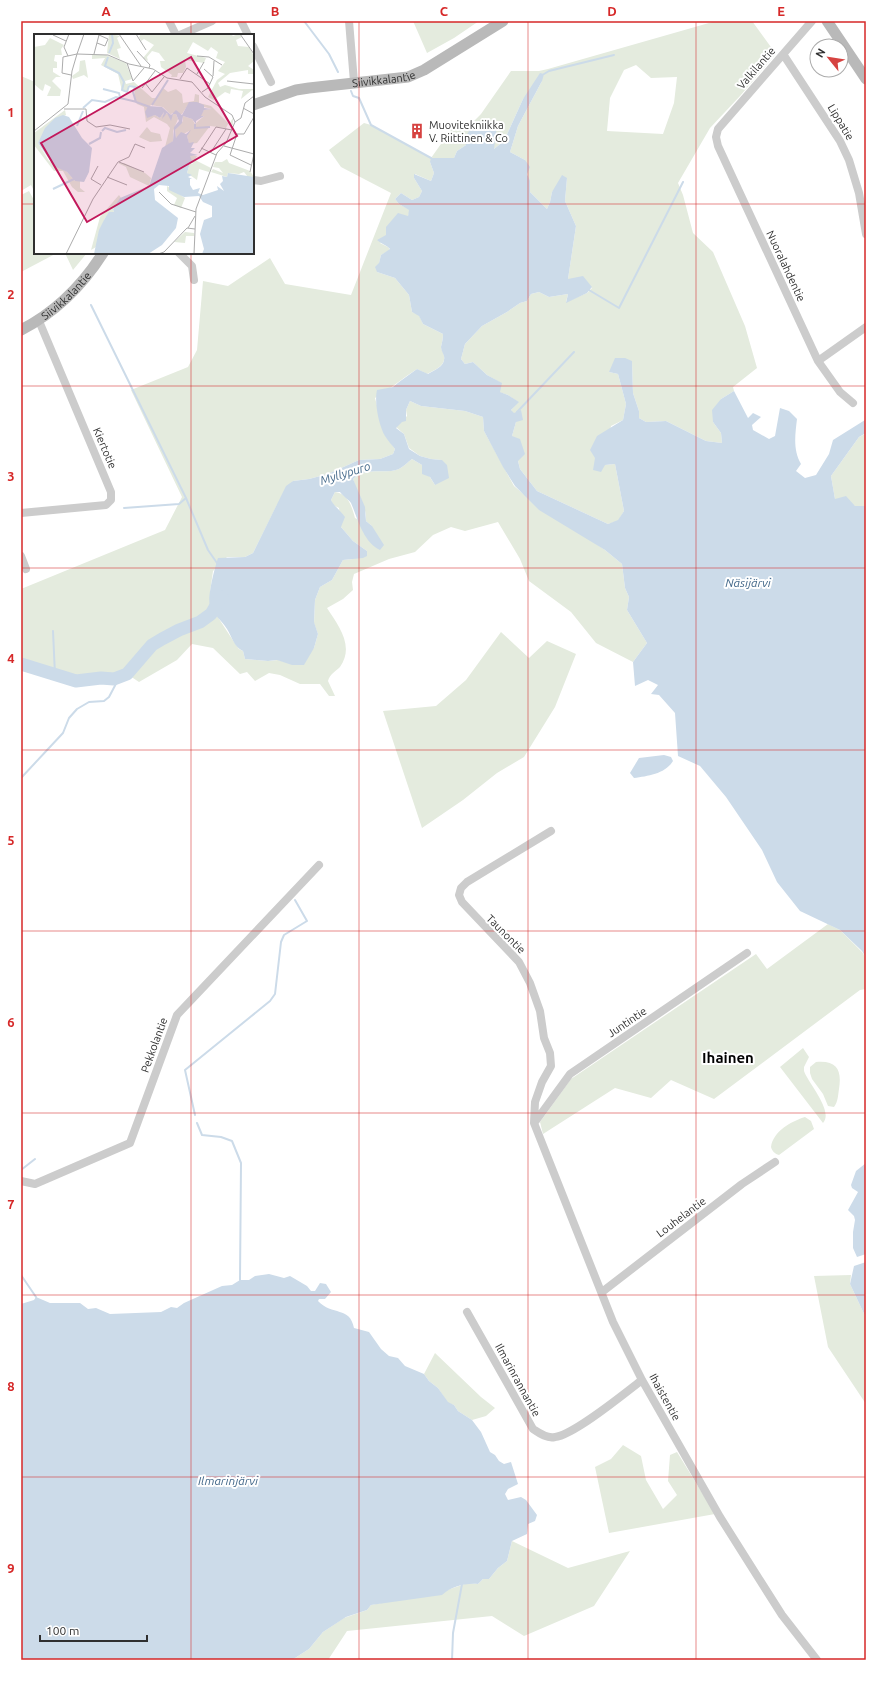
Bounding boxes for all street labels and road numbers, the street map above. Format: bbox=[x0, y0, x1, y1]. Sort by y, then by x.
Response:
street label: Valkilantie bbox=[735, 45, 777, 91]
street label: Siivikkalantie bbox=[351, 68, 417, 89]
street label: Lippatie bbox=[826, 102, 856, 142]
street label: Nuoralahdentie bbox=[764, 229, 808, 303]
street label: Siivikkalantie bbox=[39, 270, 93, 322]
street label: Kiertotie bbox=[91, 426, 119, 470]
street label: Taunontie bbox=[484, 912, 528, 956]
street label: Juntintie bbox=[605, 1005, 649, 1039]
street label: Pekkolantie bbox=[138, 1016, 170, 1074]
street label: Louhelantie bbox=[654, 1195, 708, 1239]
street label: Ilmarinrannantie bbox=[493, 1342, 543, 1418]
street label: Ihaistentie bbox=[647, 1371, 683, 1423]

